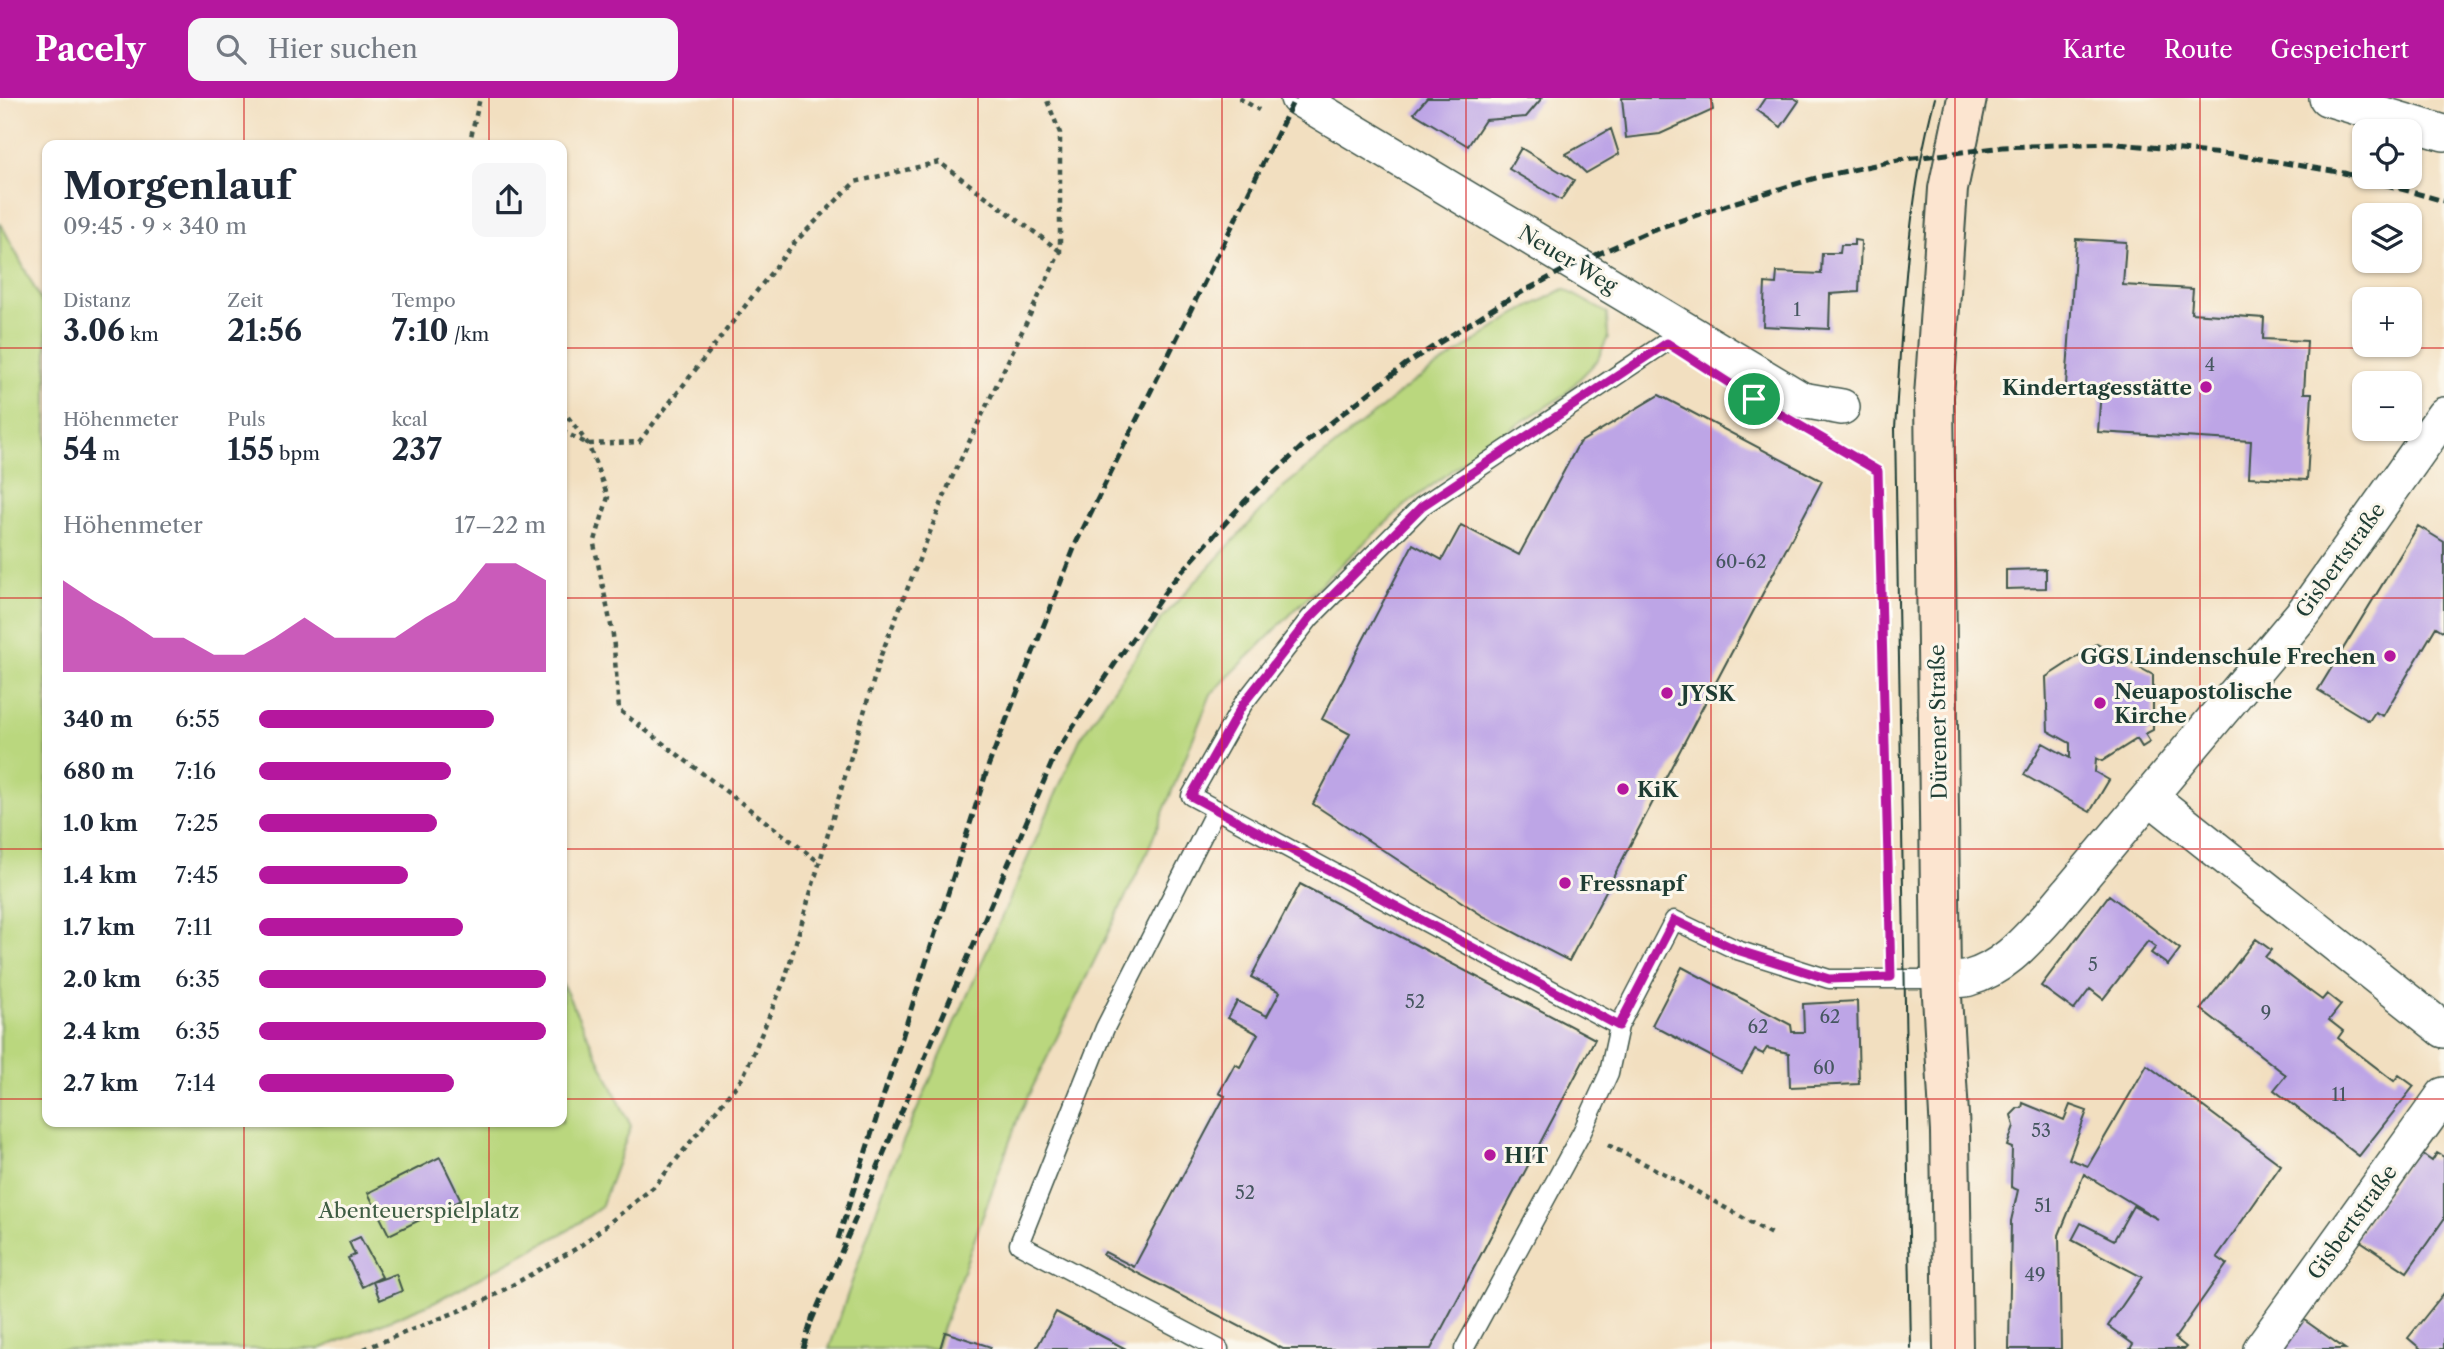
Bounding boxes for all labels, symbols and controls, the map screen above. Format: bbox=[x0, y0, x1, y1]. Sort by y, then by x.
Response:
search box bbox=[188, 18, 678, 81]
text: Pacely bbox=[35, 29, 146, 70]
icon: search bbox=[212, 30, 250, 68]
text: Hier suchen bbox=[268, 33, 418, 65]
text: Karte bbox=[2062, 35, 2126, 64]
text: Route bbox=[2164, 35, 2233, 64]
text: Gespeichert bbox=[2271, 35, 2409, 64]
map controls bbox=[2352, 119, 2422, 441]
button: locate bbox=[2352, 119, 2422, 189]
text: Morgenlauf bbox=[63, 162, 292, 209]
button: share bbox=[472, 163, 546, 237]
button: layers bbox=[2352, 203, 2422, 273]
text: 09:45 · 9 × 340 m bbox=[63, 212, 247, 240]
street label: Neuer Weg bbox=[1514, 220, 1623, 299]
button: + bbox=[2352, 287, 2422, 357]
text: Distanz bbox=[63, 289, 131, 312]
text: Zeit bbox=[227, 289, 263, 312]
text: Tempo bbox=[392, 289, 456, 312]
house number: 1 bbox=[1793, 299, 1801, 321]
text: 3.06 bbox=[63, 312, 125, 349]
text: 21:56 bbox=[227, 312, 302, 349]
text: 7:10 bbox=[392, 312, 449, 349]
text: km bbox=[125, 323, 159, 346]
text: /km bbox=[449, 323, 489, 346]
house number: 4 bbox=[2205, 354, 2215, 376]
pin bbox=[1724, 369, 1784, 429]
button: − bbox=[2352, 371, 2422, 441]
place label: Kindertagesstätte bbox=[2002, 375, 2192, 400]
marker: Kindertagesstätte bbox=[2198, 379, 2214, 395]
icon: arrive bbox=[1735, 380, 1773, 418]
text: Höhenmeter bbox=[63, 408, 179, 431]
text: Puls bbox=[227, 408, 266, 431]
text: kcal bbox=[392, 408, 428, 431]
text: 54 bbox=[63, 431, 97, 468]
text: 155 bbox=[227, 431, 274, 468]
text: 237 bbox=[392, 431, 442, 468]
text: m bbox=[97, 442, 120, 465]
text: bpm bbox=[274, 442, 320, 465]
street label: Gisbertstraße bbox=[2290, 498, 2390, 622]
text: Höhenmeter bbox=[63, 511, 203, 539]
text: 17–22 m bbox=[454, 511, 546, 539]
house number: 60-62 bbox=[1715, 551, 1767, 573]
street label: Dürener Straße bbox=[1924, 644, 1952, 800]
place label: GGS Lindenschule Frechen bbox=[2080, 644, 2377, 669]
marker: GGS Lindenschule Frechen bbox=[2382, 648, 2398, 664]
place label: Neuapostolische Kirche bbox=[2114, 679, 2292, 728]
place label: JYSK bbox=[1677, 681, 1736, 706]
marker: JYSK bbox=[1659, 685, 1675, 701]
marker: Neuapostolische Kirche bbox=[2092, 695, 2108, 711]
text: 340 m bbox=[63, 705, 133, 733]
text: 6:55 bbox=[175, 705, 220, 733]
text: 680 m bbox=[63, 757, 134, 785]
text: 7:16 bbox=[175, 757, 216, 785]
place label: KiK bbox=[1637, 777, 1679, 802]
marker: KiK bbox=[1615, 781, 1631, 797]
text: 1.0 km bbox=[63, 809, 138, 837]
text: 7:25 bbox=[175, 809, 219, 837]
text: 1.4 km bbox=[63, 861, 137, 889]
text: 7:45 bbox=[175, 861, 219, 889]
place label: Fressnapf bbox=[1579, 871, 1688, 896]
marker: Fressnapf bbox=[1557, 875, 1573, 891]
text: 1.7 km bbox=[63, 913, 135, 941]
text: 7:11 bbox=[175, 913, 212, 941]
house number: 5 bbox=[2088, 954, 2098, 976]
text: 2.0 km bbox=[63, 965, 141, 993]
text: 6:35 bbox=[175, 965, 220, 993]
house number: 52 bbox=[1405, 991, 1425, 1013]
house number: 9 bbox=[2261, 1002, 2271, 1024]
house number: 62 bbox=[1820, 1006, 1840, 1028]
house number: 62 bbox=[1748, 1016, 1768, 1038]
text: 2.4 km bbox=[63, 1017, 140, 1045]
text: 6:35 bbox=[175, 1017, 220, 1045]
house number: 60 bbox=[1813, 1057, 1835, 1079]
text: 2.7 km bbox=[63, 1069, 139, 1097]
text: 7:14 bbox=[175, 1069, 216, 1097]
house number: 11 bbox=[2331, 1084, 2347, 1106]
house number: 53 bbox=[2031, 1120, 2051, 1142]
place label: HIT bbox=[1504, 1143, 1548, 1168]
marker: HIT bbox=[1482, 1147, 1498, 1163]
street label: Gisbertstraße bbox=[2302, 1160, 2402, 1284]
house number: 52 bbox=[1235, 1182, 1255, 1204]
house number: 51 bbox=[2034, 1195, 2052, 1217]
park label: Abenteuerspielplatz bbox=[318, 1198, 519, 1223]
house number: 49 bbox=[2025, 1264, 2045, 1286]

